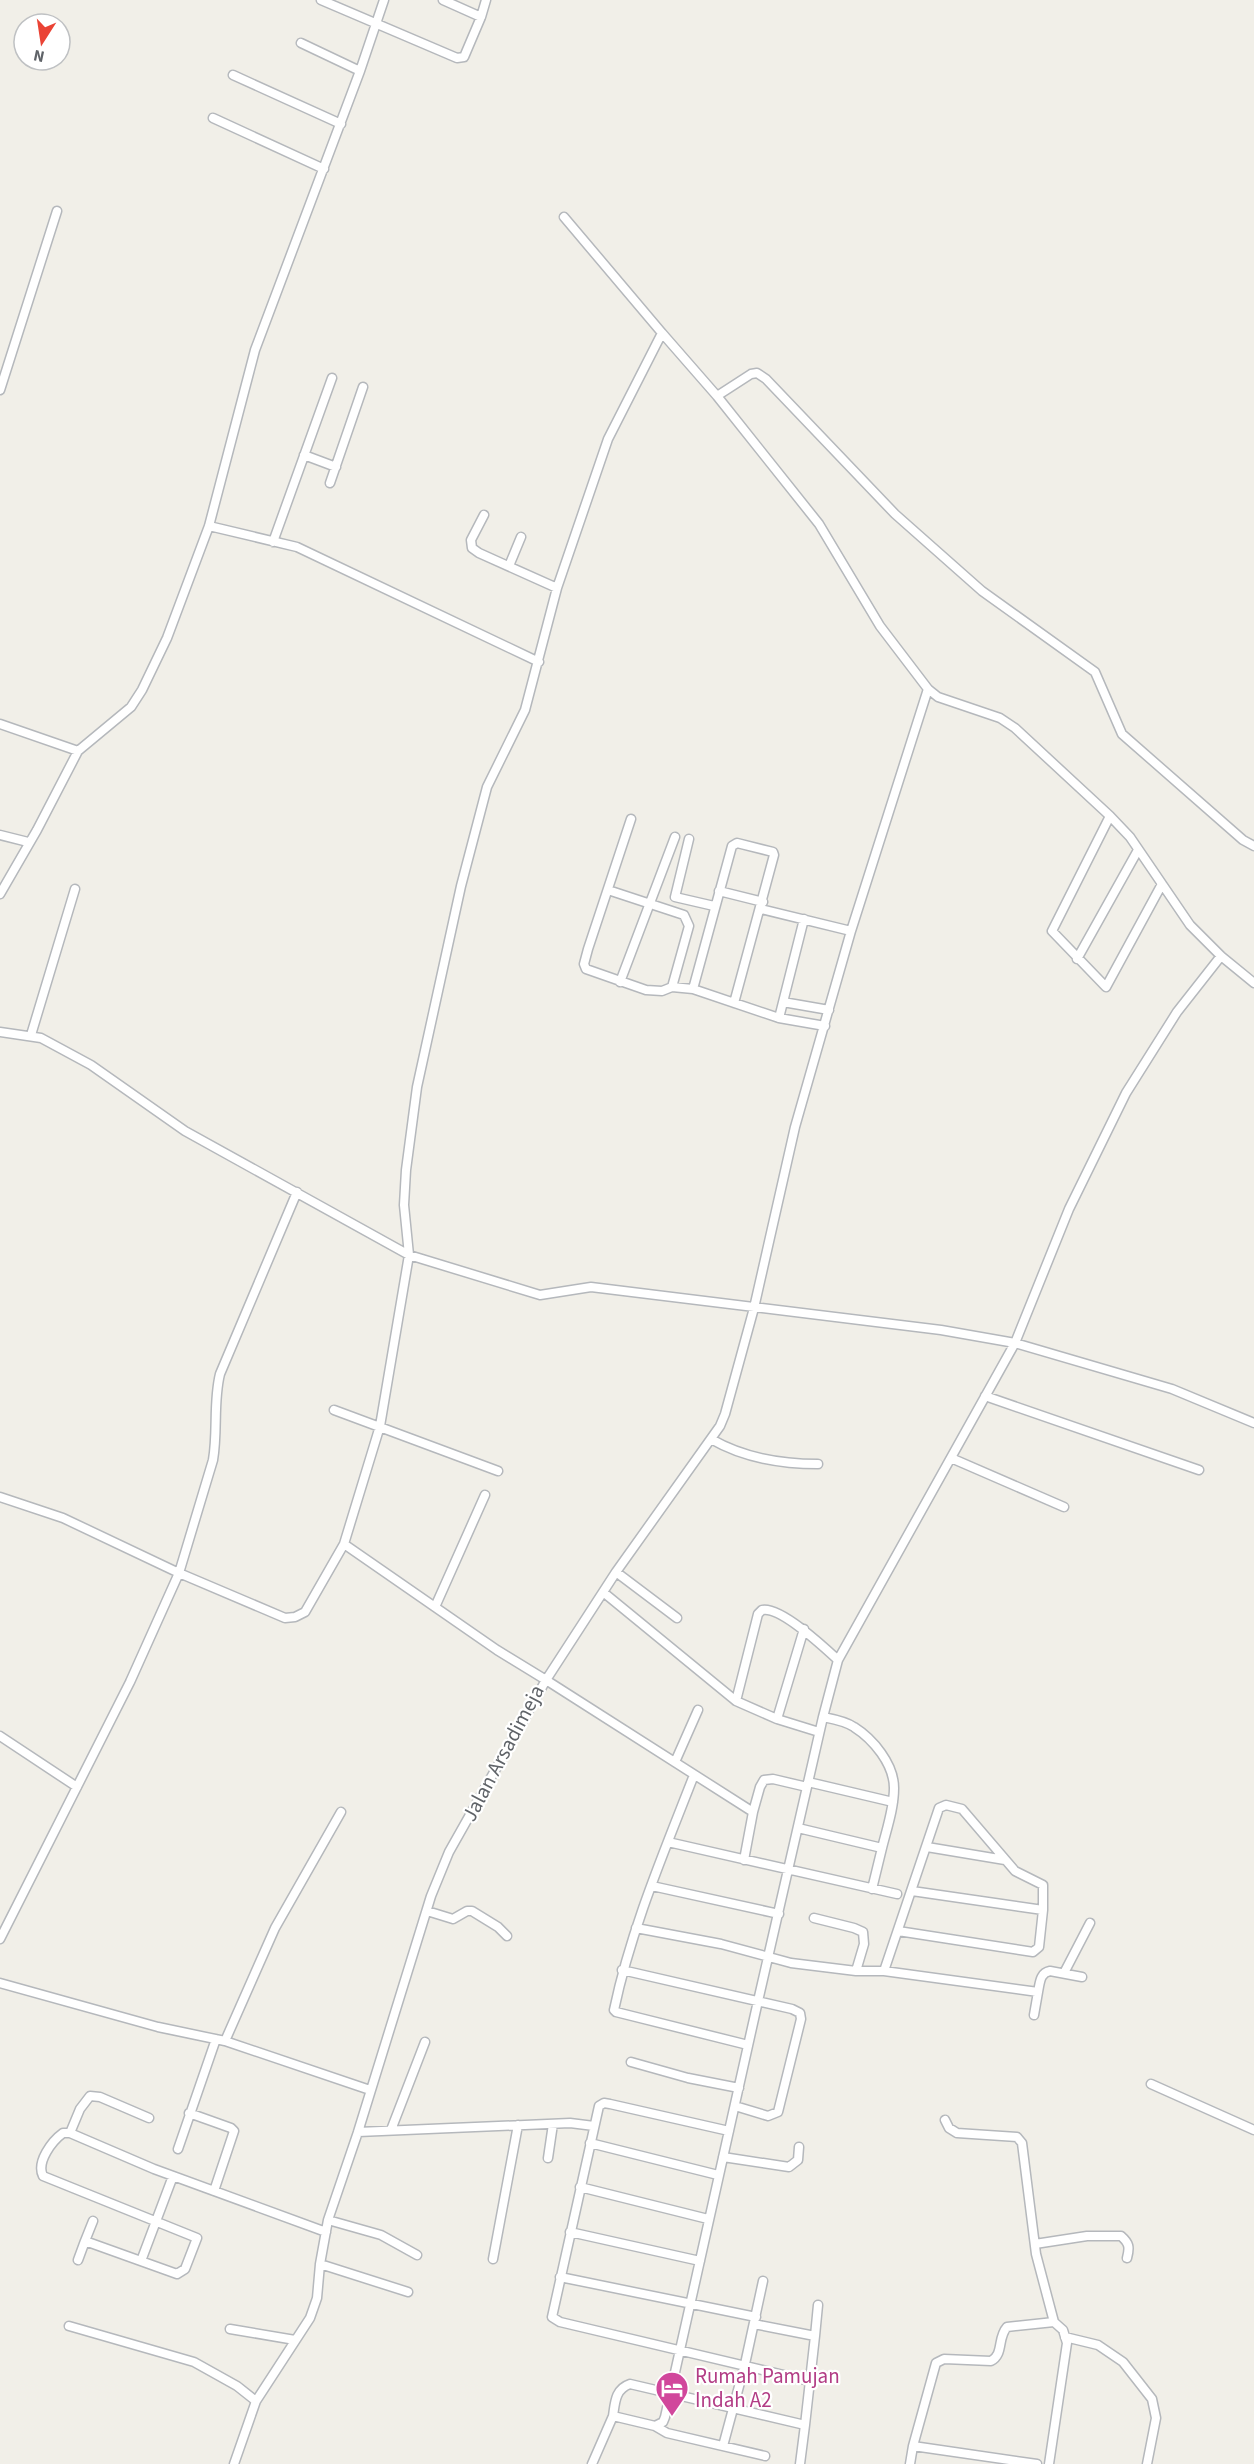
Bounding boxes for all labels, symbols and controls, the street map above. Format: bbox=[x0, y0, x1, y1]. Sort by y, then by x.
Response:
north arrow bbox=[12, 12, 72, 72]
text: N bbox=[32, 44, 47, 68]
street label: Jalan Arsadimeja bbox=[454, 1679, 552, 1827]
place label: Rumah Pamujan Indah A2 bbox=[695, 2361, 840, 2415]
hotel icon: Rumah Pamujan Indah A2 bbox=[654, 2370, 690, 2417]

